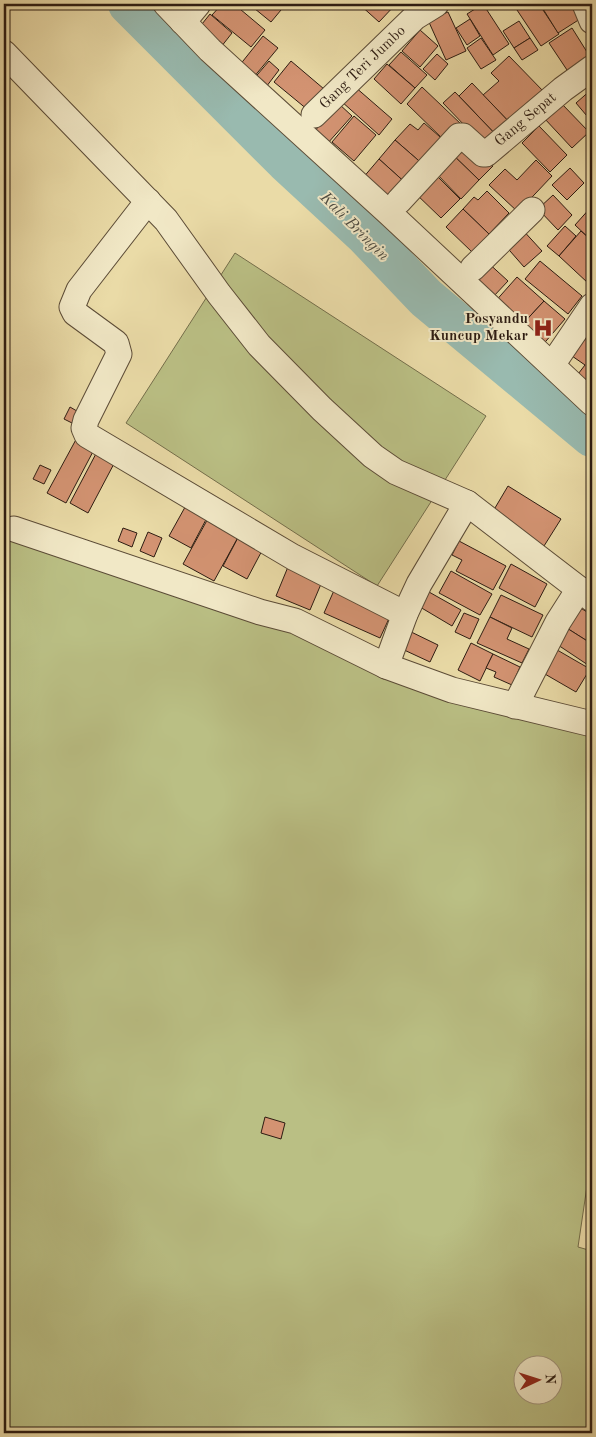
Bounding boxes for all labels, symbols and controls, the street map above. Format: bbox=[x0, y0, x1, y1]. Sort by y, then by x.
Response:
street label: Gang Teri Jumbo bbox=[317, 23, 409, 113]
street label: Gang Sepat bbox=[492, 90, 560, 150]
water label: Kali Bringin bbox=[316, 189, 391, 264]
place label: Posyandu Kuncup Mekar bbox=[429, 312, 528, 344]
hospital icon: Posyandu Kuncup Mekar bbox=[532, 317, 554, 339]
north arrow bbox=[514, 1354, 564, 1404]
text: N bbox=[543, 1373, 557, 1385]

